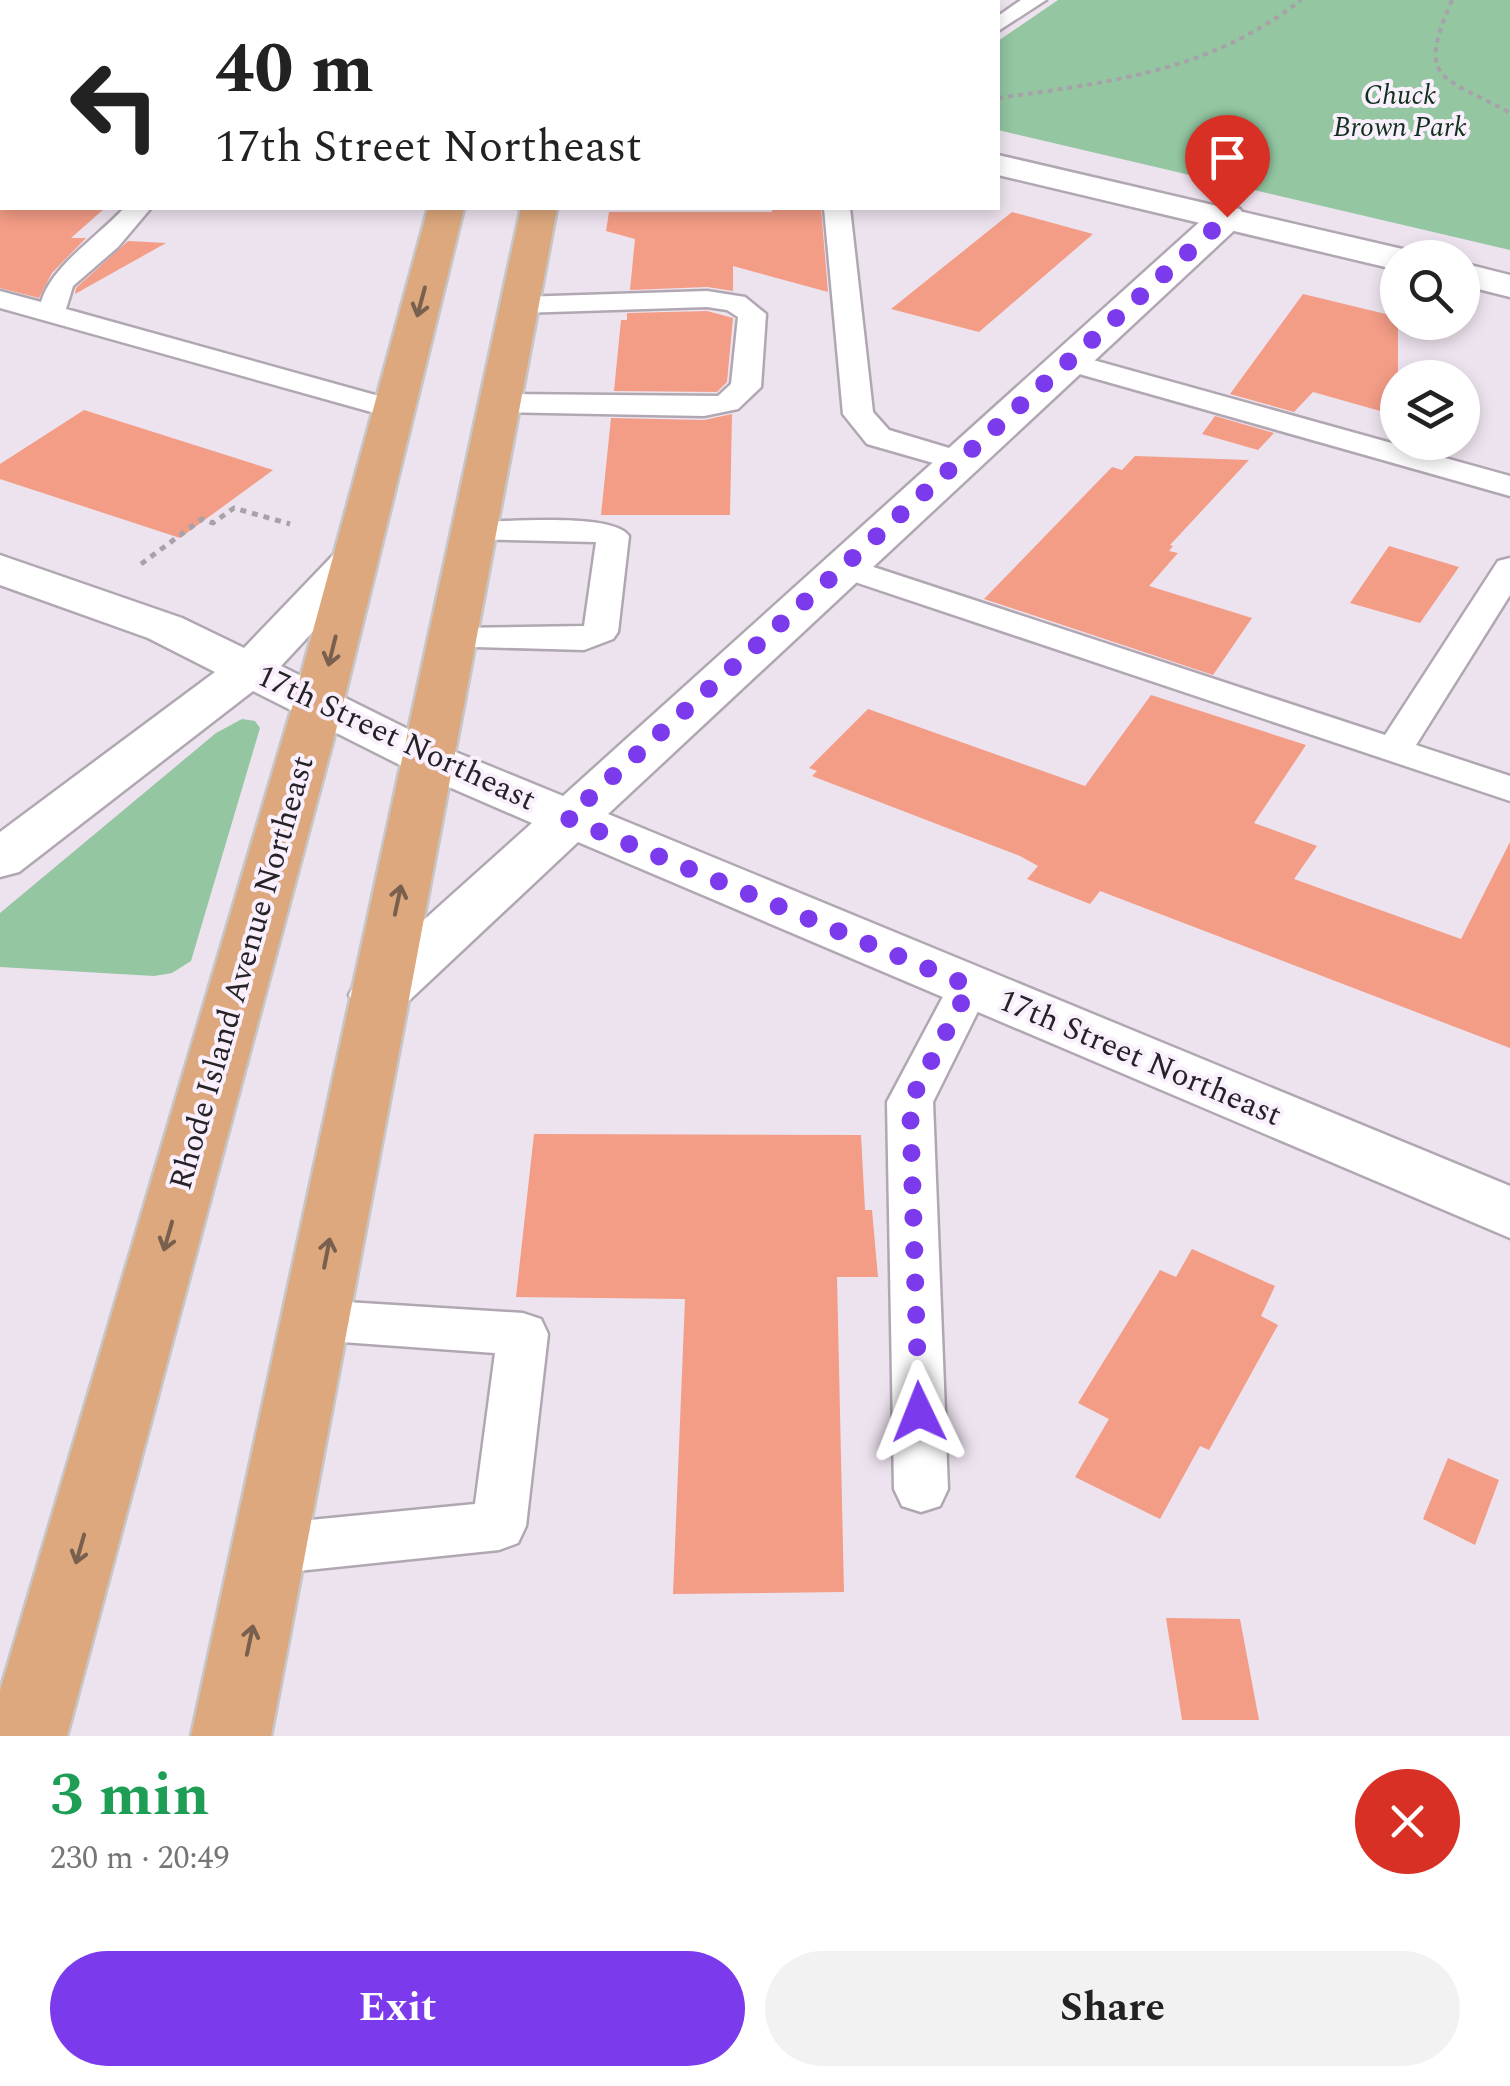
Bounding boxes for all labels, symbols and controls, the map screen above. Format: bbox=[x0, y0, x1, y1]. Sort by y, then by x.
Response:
text: 40 m bbox=[215, 17, 374, 123]
icon: left bbox=[50, 40, 180, 170]
park label: Chuck Brown Park bbox=[1333, 74, 1467, 149]
text: 17th Street Northeast bbox=[215, 113, 642, 182]
pin bbox=[1185, 115, 1270, 218]
icon: arrive bbox=[1200, 130, 1255, 185]
map controls bbox=[1380, 240, 1480, 460]
button: search bbox=[1380, 240, 1480, 340]
one-way arrow bbox=[411, 285, 429, 317]
button: layers bbox=[1380, 360, 1480, 460]
one-way arrow bbox=[321, 635, 340, 666]
street label: 17th Street Northeast bbox=[248, 652, 544, 824]
street label: Rhode Island Avenue Northeast bbox=[156, 750, 328, 1196]
one-way arrow bbox=[390, 885, 408, 917]
street label: 17th Street Northeast bbox=[991, 976, 1289, 1140]
one-way arrow bbox=[157, 1220, 176, 1251]
one-way arrow bbox=[318, 1237, 337, 1270]
position arrow bbox=[867, 1360, 971, 1464]
one-way arrow bbox=[69, 1532, 88, 1564]
one-way arrow bbox=[242, 1625, 261, 1657]
text: 3 min bbox=[50, 1750, 210, 1842]
button: close bbox=[1355, 1769, 1460, 1874]
text: 230 m · 20:49 bbox=[50, 1834, 230, 1883]
button: Exit bbox=[50, 1951, 745, 2066]
button: Share bbox=[765, 1951, 1460, 2066]

